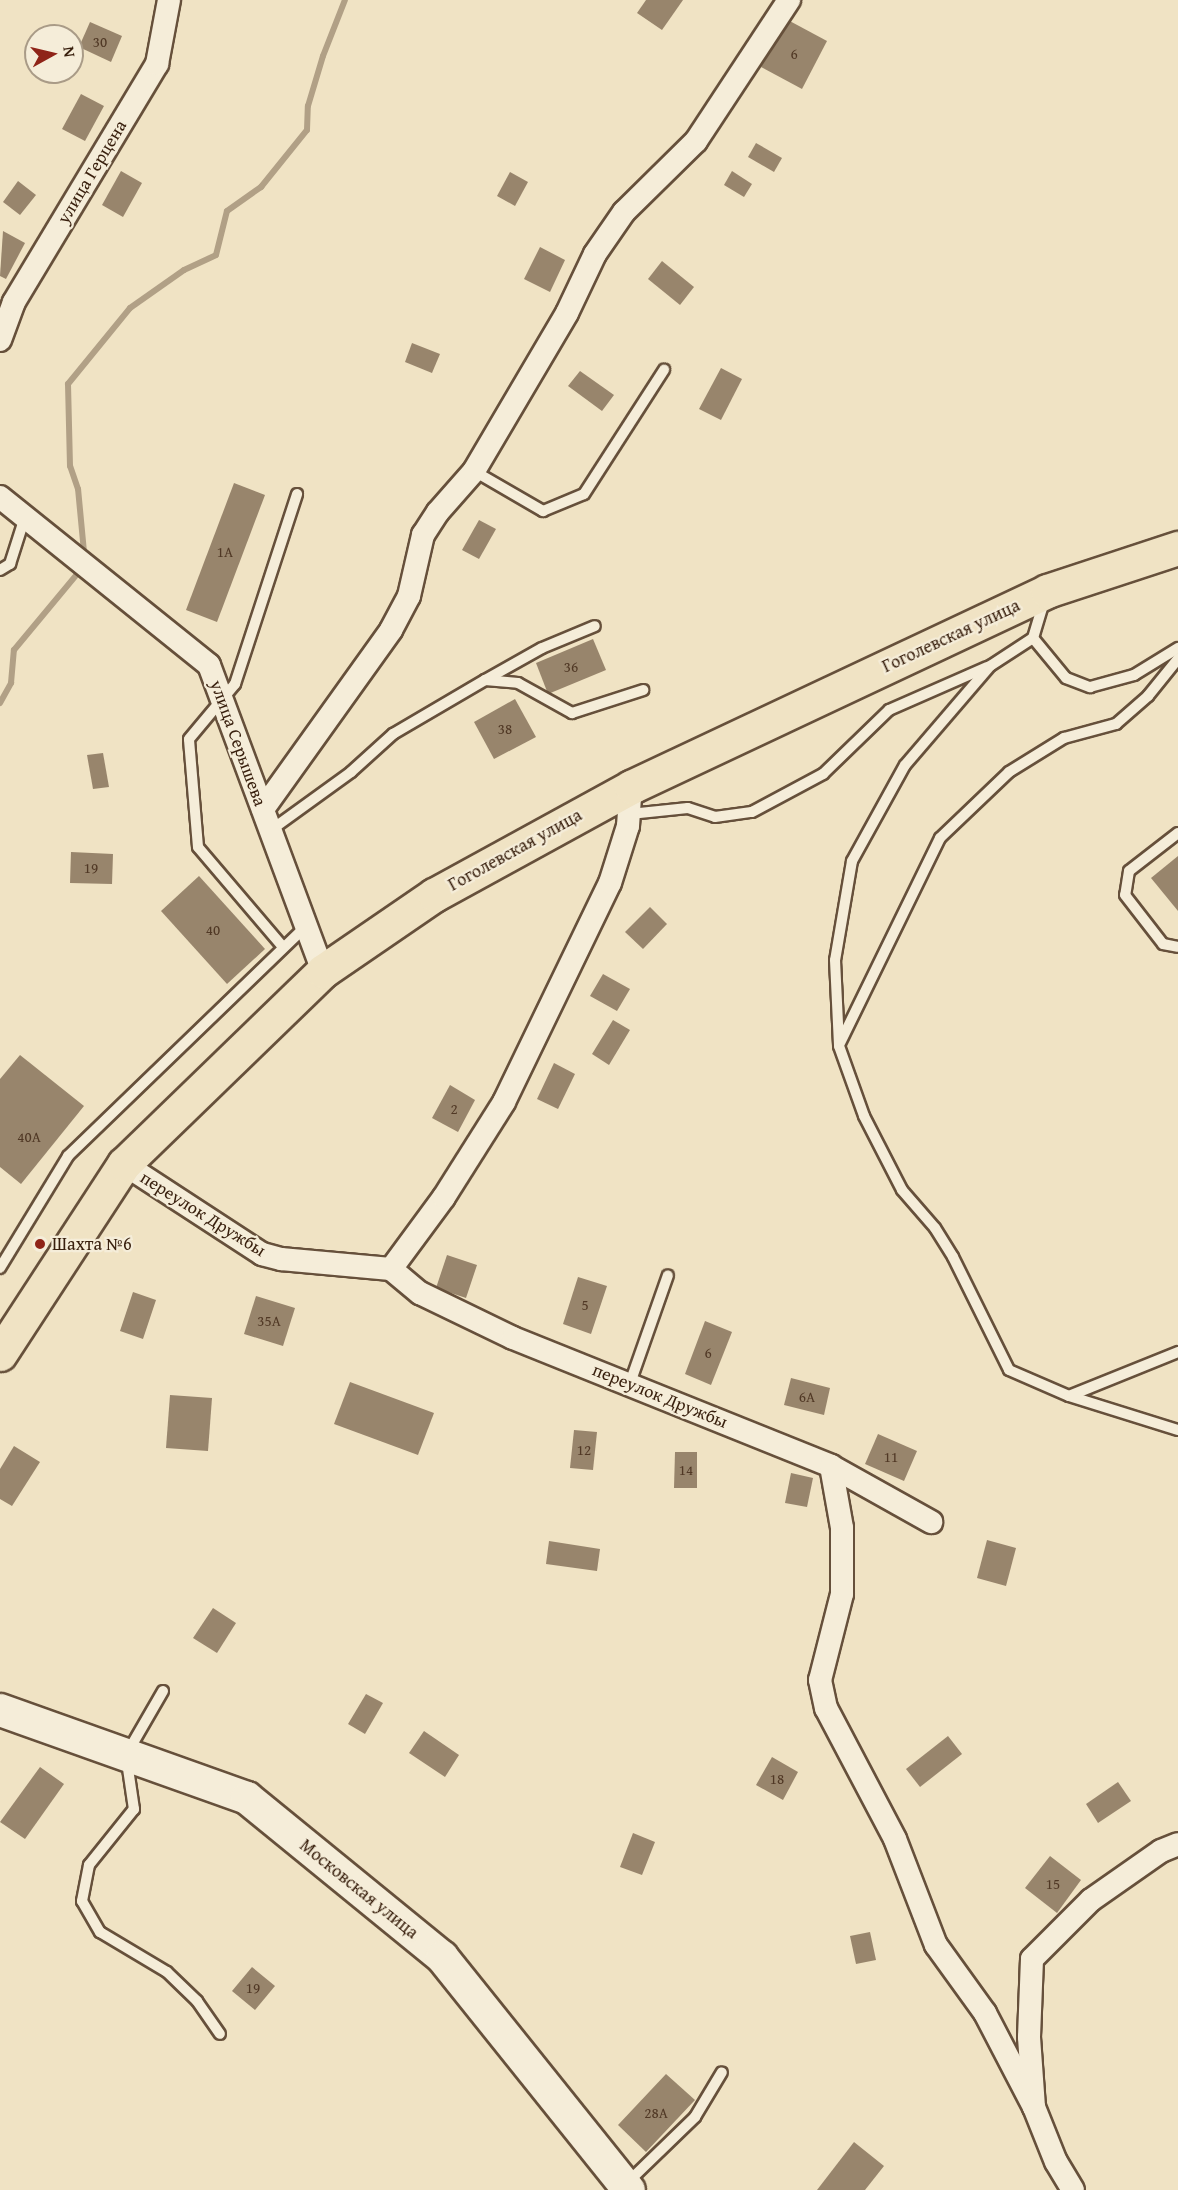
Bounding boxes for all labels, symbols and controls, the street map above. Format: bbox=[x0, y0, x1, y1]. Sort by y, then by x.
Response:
north arrow bbox=[24, 24, 84, 84]
house number: 30 bbox=[93, 33, 107, 51]
text: N bbox=[57, 45, 82, 59]
house number: 6 bbox=[790, 45, 798, 63]
street label: улица Герцена bbox=[53, 116, 131, 228]
house number: 1А bbox=[217, 543, 233, 561]
street label: Гоголевская улица bbox=[879, 595, 1023, 677]
house number: 36 bbox=[564, 658, 578, 676]
street label: улица Серышева bbox=[205, 677, 271, 809]
house number: 38 bbox=[498, 720, 512, 738]
street label: Гоголевская улица bbox=[444, 804, 586, 896]
house number: 19 bbox=[84, 859, 98, 877]
house number: 40 bbox=[206, 921, 220, 939]
house number: 2 bbox=[450, 1100, 458, 1118]
house number: 40А bbox=[17, 1128, 41, 1146]
street label: переулок Дружбы bbox=[136, 1167, 270, 1261]
place label: Шахта №6 bbox=[52, 1233, 132, 1255]
marker: Шахта №6 bbox=[33, 1237, 47, 1251]
house number: 5 bbox=[581, 1296, 589, 1314]
house number: 35А bbox=[257, 1312, 281, 1330]
house number: 6 bbox=[704, 1344, 712, 1362]
street label: переулок Дружбы bbox=[589, 1359, 731, 1433]
house number: 6А bbox=[799, 1388, 815, 1406]
house number: 12 bbox=[577, 1441, 591, 1459]
house number: 11 bbox=[884, 1448, 898, 1466]
house number: 14 bbox=[679, 1461, 693, 1479]
house number: 18 bbox=[770, 1770, 784, 1788]
street label: Московская улица bbox=[295, 1835, 423, 1943]
house number: 15 bbox=[1046, 1875, 1060, 1893]
house number: 19 bbox=[246, 1979, 260, 1997]
house number: 28А bbox=[644, 2104, 668, 2122]

